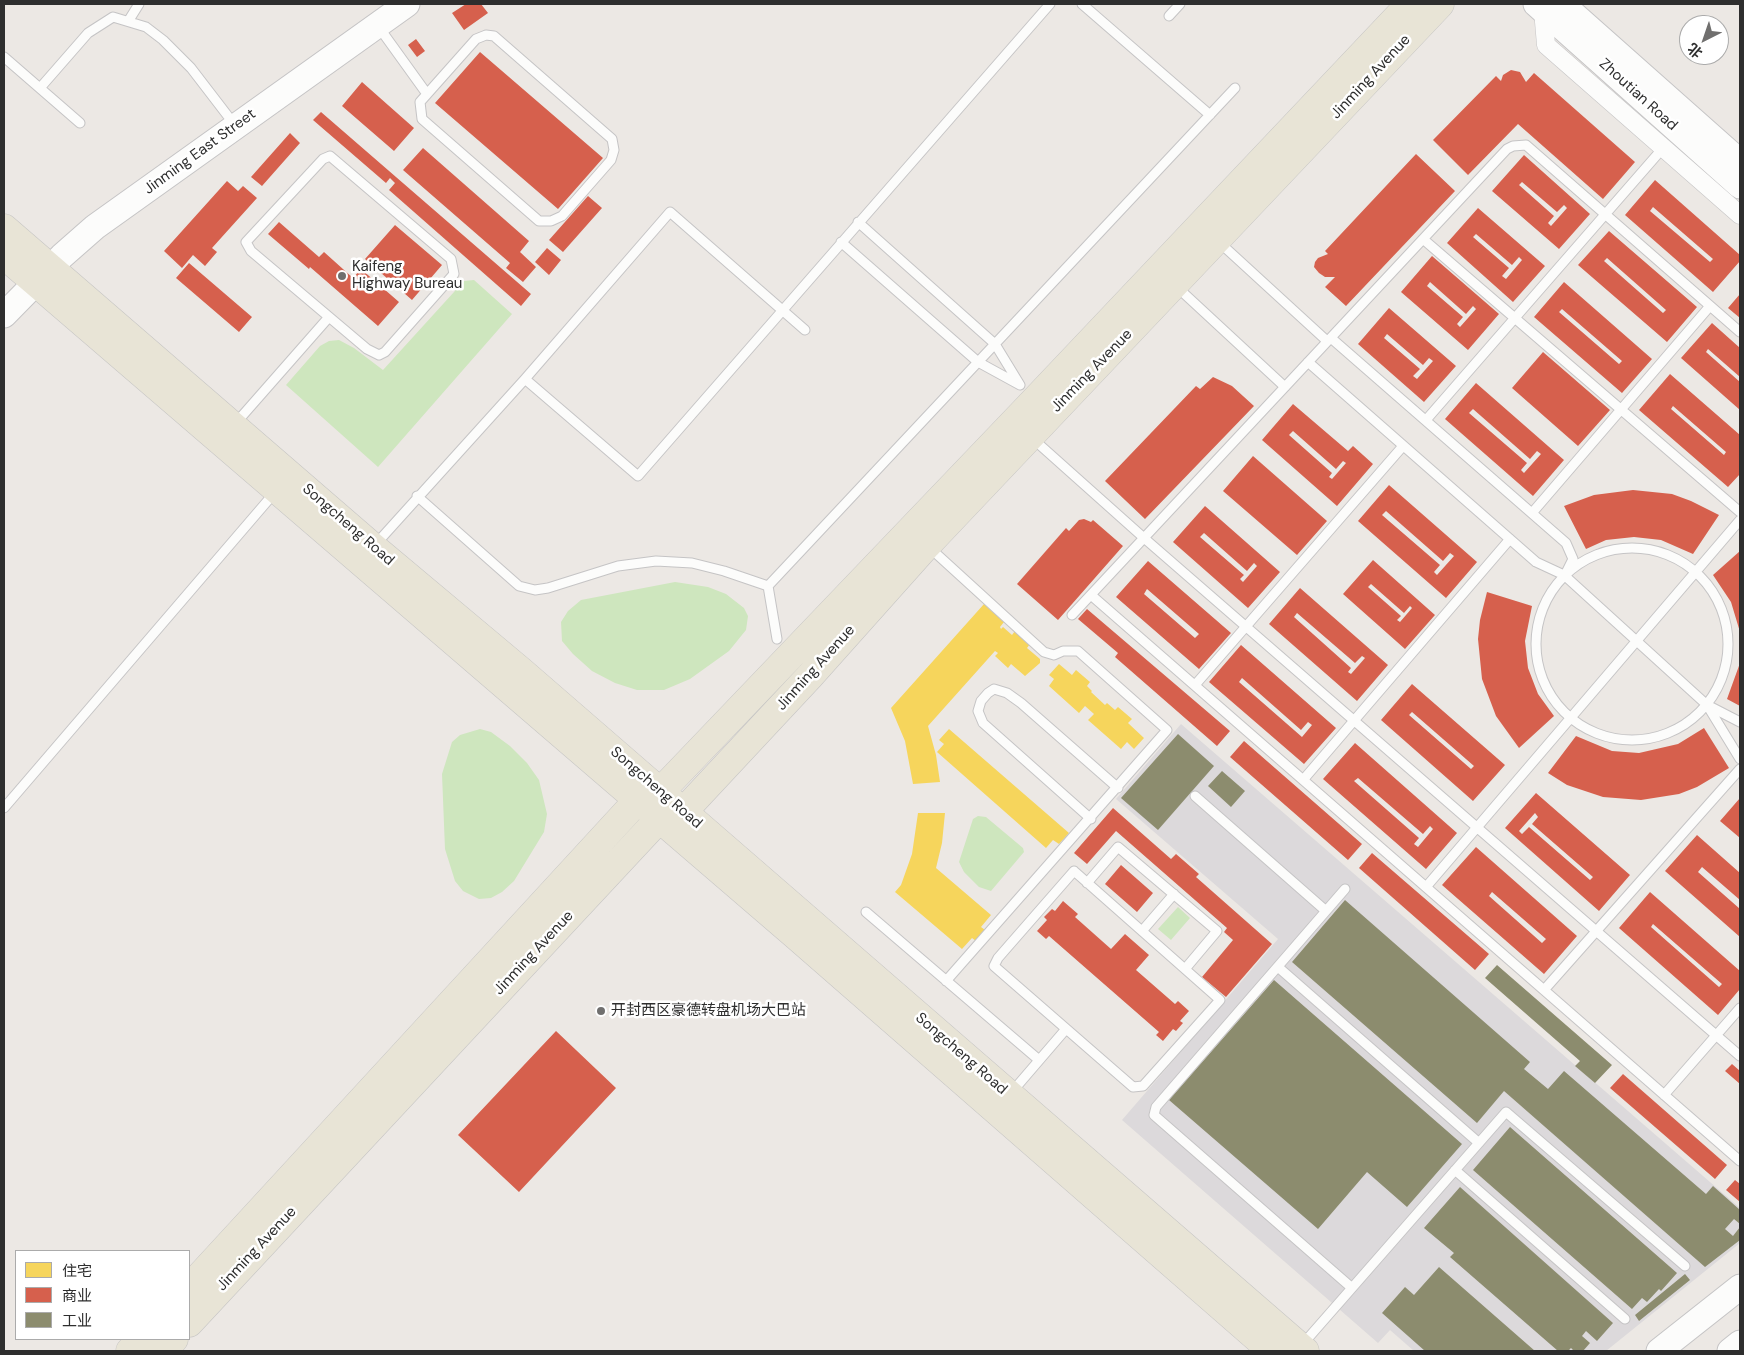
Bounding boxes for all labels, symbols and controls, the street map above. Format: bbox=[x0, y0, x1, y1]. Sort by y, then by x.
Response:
north arrow bbox=[1679, 15, 1729, 65]
street label: Jinming Avenue bbox=[1327, 31, 1415, 123]
text: 北 bbox=[1684, 39, 1706, 62]
street label: Zhoutian Road bbox=[1595, 55, 1681, 135]
street label: Jinming East Street bbox=[141, 105, 259, 199]
place label: Kaifeng Highway Bureau bbox=[352, 258, 462, 293]
marker: Kaifeng Highway Bureau bbox=[336, 270, 348, 282]
street label: Jinming Avenue bbox=[1048, 326, 1136, 416]
street label: Songcheng Road bbox=[298, 480, 398, 570]
street label: Jinming Avenue bbox=[773, 622, 859, 714]
street label: Songcheng Road bbox=[606, 743, 706, 833]
street label: Jinming Avenue bbox=[490, 907, 578, 999]
place label: 开封西区豪德转盘机场大巴站 bbox=[611, 1002, 806, 1020]
marker: 开封西区豪德转盘机场大巴站 bbox=[595, 1005, 607, 1017]
street label: Songcheng Road bbox=[911, 1009, 1011, 1099]
street label: Jinming Avenue bbox=[213, 1203, 301, 1295]
legend bbox=[15, 1250, 190, 1340]
text: 住宅 bbox=[62, 1261, 92, 1281]
text: 商业 bbox=[62, 1286, 92, 1306]
text: 工业 bbox=[62, 1311, 92, 1331]

